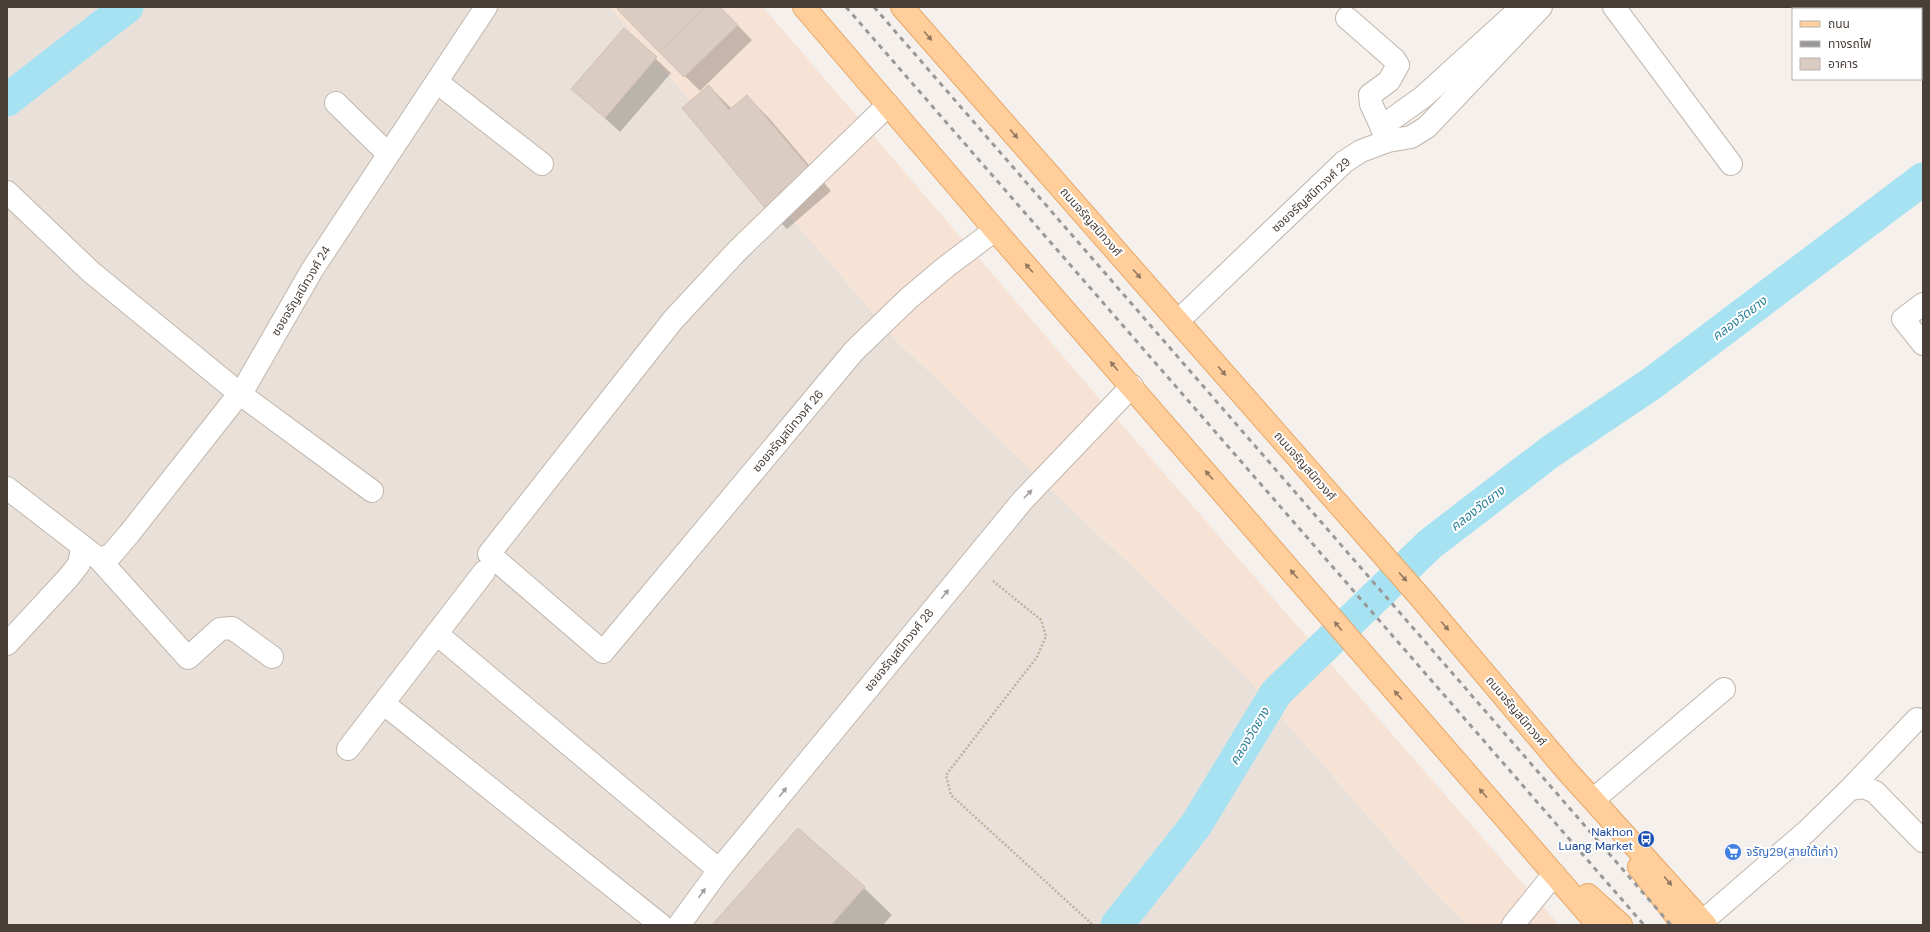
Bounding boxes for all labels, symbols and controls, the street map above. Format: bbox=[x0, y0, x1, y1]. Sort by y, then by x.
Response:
legend bbox=[1792, 8, 1922, 80]
text: ถนน bbox=[1828, 16, 1850, 32]
one-way arrow bbox=[923, 32, 932, 41]
text: ทางรถไฟ bbox=[1828, 36, 1871, 52]
text: อาคาร bbox=[1828, 56, 1858, 72]
one-way arrow bbox=[1009, 129, 1018, 139]
street label: ซอยจรัญสนิทวงศ์ 29 bbox=[1268, 154, 1354, 236]
street label: ถนนจรัญสนิทวงศ์ bbox=[1057, 184, 1125, 260]
street label: ซอยจรัญสนิทวงศ์ 24 bbox=[268, 243, 334, 339]
one-way arrow bbox=[1024, 263, 1033, 274]
one-way arrow bbox=[1132, 268, 1141, 279]
water label: คลองวัดยาง bbox=[1709, 292, 1771, 345]
one-way arrow bbox=[1110, 361, 1119, 372]
one-way arrow bbox=[1218, 366, 1227, 377]
street label: ซอยจรัญสนิทวงศ์ 26 bbox=[749, 386, 827, 476]
street label: ถนนจรัญสนิทวงศ์ bbox=[1271, 428, 1339, 504]
one-way arrow bbox=[1204, 470, 1213, 480]
water label: คลองวัดยาง bbox=[1447, 481, 1509, 535]
one-way arrow bbox=[1023, 489, 1033, 499]
one-way arrow bbox=[1289, 568, 1298, 579]
one-way arrow bbox=[1398, 572, 1407, 582]
one-way arrow bbox=[941, 588, 950, 599]
street label: ซอยจรัญสนิทวงศ์ 28 bbox=[861, 605, 937, 695]
one-way arrow bbox=[1334, 620, 1343, 631]
one-way arrow bbox=[1441, 621, 1450, 632]
street label: ถนนจรัญสนิทวงศ์ bbox=[1482, 673, 1550, 749]
one-way arrow bbox=[1394, 690, 1403, 699]
water label: คลองวัดยาง bbox=[1226, 703, 1274, 768]
one-way arrow bbox=[779, 786, 787, 797]
one-way arrow bbox=[1479, 787, 1488, 798]
place label: Nakhon Luang Market bbox=[1559, 824, 1633, 854]
bus stop icon: Nakhon Luang Market bbox=[1636, 829, 1656, 849]
supermarket icon: จรัญ29(สายใต้เก่า) bbox=[1723, 842, 1743, 862]
place label: จรัญ29(สายใต้เก่า) bbox=[1746, 844, 1838, 860]
one-way arrow bbox=[1664, 876, 1673, 887]
one-way arrow bbox=[698, 888, 706, 899]

